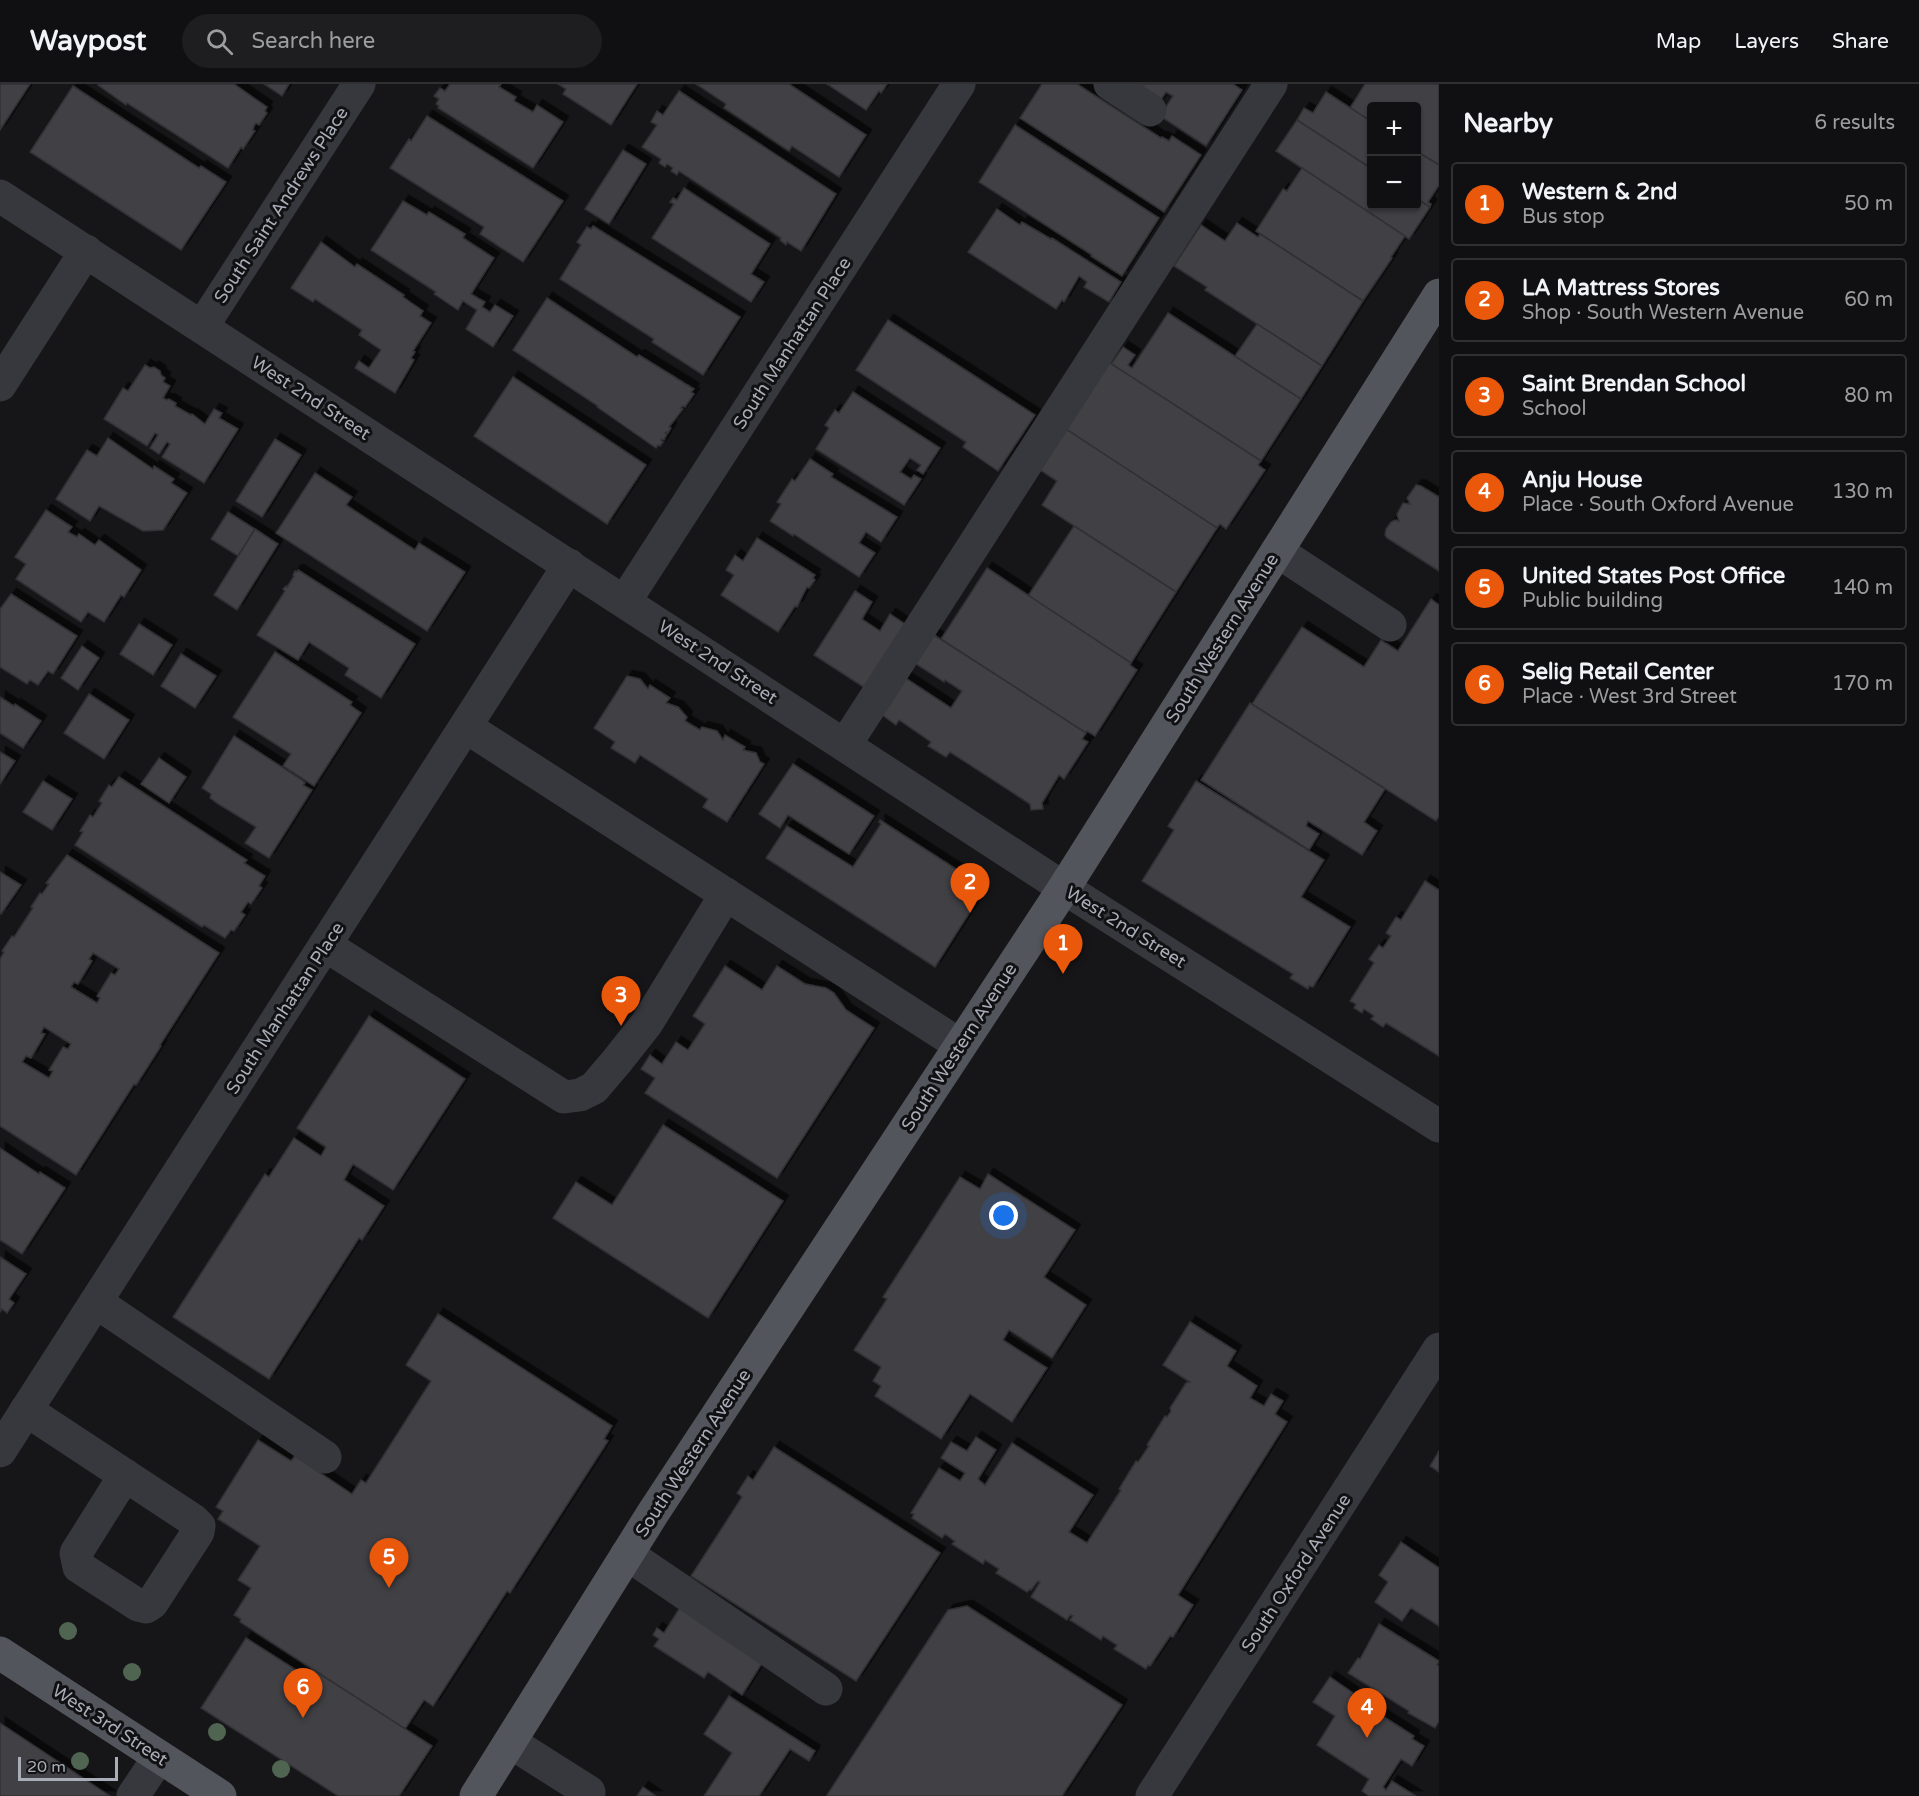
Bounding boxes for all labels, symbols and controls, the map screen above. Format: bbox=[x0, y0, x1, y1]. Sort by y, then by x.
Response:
search box bbox=[182, 14, 602, 68]
text: Waypost bbox=[30, 24, 146, 58]
icon: search bbox=[203, 25, 236, 58]
text: Search here bbox=[251, 28, 375, 54]
text: Map bbox=[1656, 29, 1701, 54]
text: Layers bbox=[1734, 29, 1799, 54]
text: Share bbox=[1832, 29, 1889, 54]
map controls bbox=[1367, 102, 1421, 210]
button: + bbox=[1367, 102, 1421, 156]
street label: South Saint Andrews Place bbox=[209, 103, 353, 307]
text: Nearby bbox=[1463, 108, 1553, 139]
text: 6 results bbox=[1815, 111, 1895, 135]
button: − bbox=[1367, 156, 1421, 210]
text: Western & 2nd bbox=[1522, 179, 1677, 205]
text: 1 bbox=[1478, 192, 1491, 216]
text: 50 m bbox=[1844, 192, 1893, 216]
text: Bus stop bbox=[1522, 205, 1605, 229]
street label: South Manhattan Place bbox=[728, 253, 856, 433]
text: LA Mattress Stores bbox=[1522, 275, 1720, 301]
text: 2 bbox=[1478, 288, 1491, 312]
text: 60 m bbox=[1844, 288, 1893, 312]
text: Shop · South Western Avenue bbox=[1522, 301, 1804, 325]
street label: West 2nd Street bbox=[247, 351, 375, 445]
text: Saint Brendan School bbox=[1522, 371, 1746, 397]
text: 3 bbox=[1478, 384, 1491, 408]
text: 80 m bbox=[1844, 384, 1893, 408]
text: School bbox=[1522, 397, 1586, 421]
text: Anju House bbox=[1522, 467, 1642, 493]
text: 4 bbox=[1478, 480, 1491, 504]
text: 130 m bbox=[1832, 480, 1893, 504]
text: Place · South Oxford Avenue bbox=[1522, 493, 1794, 517]
street label: South Western Avenue bbox=[1161, 549, 1283, 727]
text: United States Post Office bbox=[1522, 563, 1785, 589]
text: 5 bbox=[1478, 576, 1491, 600]
text: 140 m bbox=[1832, 576, 1893, 600]
text: Public building bbox=[1522, 589, 1663, 613]
street label: West 2nd Street bbox=[654, 615, 782, 709]
text: Selig Retail Center bbox=[1522, 659, 1714, 685]
text: 6 bbox=[1478, 672, 1491, 696]
text: 170 m bbox=[1832, 672, 1893, 696]
text: Place · West 3rd Street bbox=[1522, 685, 1737, 709]
pin: 2 bbox=[950, 864, 990, 913]
street label: West 2nd Street bbox=[1062, 881, 1190, 973]
street label: South Manhattan Place bbox=[221, 918, 349, 1098]
pin: 1 bbox=[1044, 924, 1082, 974]
street label: South Western Avenue bbox=[897, 959, 1021, 1135]
pin: 3 bbox=[602, 976, 640, 1026]
your location bbox=[989, 1201, 1018, 1230]
street label: South Western Avenue bbox=[631, 1365, 755, 1541]
street label: South Oxford Avenue bbox=[1237, 1490, 1355, 1656]
pin: 5 bbox=[370, 1538, 408, 1588]
pin: 6 bbox=[284, 1668, 322, 1718]
street label: West 3rd Street bbox=[48, 1680, 172, 1771]
pin: 4 bbox=[1348, 1688, 1386, 1738]
scale bar bbox=[18, 1754, 118, 1782]
text: 20 m bbox=[27, 1757, 66, 1777]

